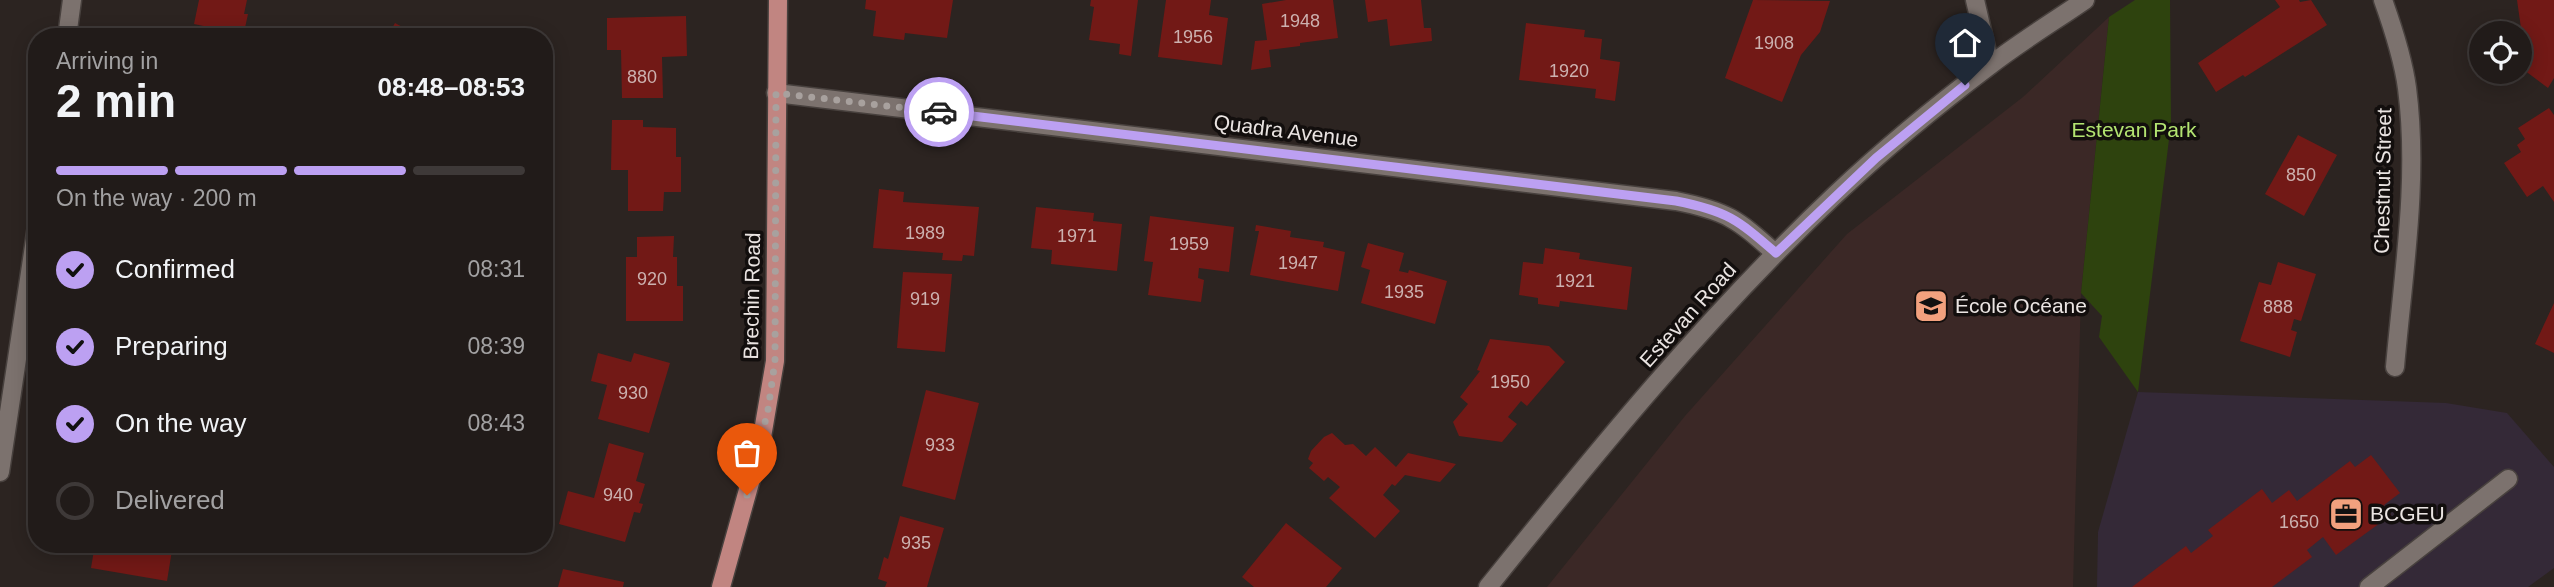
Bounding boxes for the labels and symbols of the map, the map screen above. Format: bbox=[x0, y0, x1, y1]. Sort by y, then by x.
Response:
house number: 1948 bbox=[1280, 11, 1320, 31]
pin bbox=[1935, 13, 1995, 85]
house number: 1956 bbox=[1173, 27, 1213, 47]
house number: 1908 bbox=[1754, 33, 1794, 53]
house number: 1920 bbox=[1549, 61, 1589, 81]
house number: 880 bbox=[627, 67, 657, 87]
courier bbox=[904, 77, 974, 147]
street label: Chestnut Street bbox=[2370, 108, 2395, 254]
street label: Quadra Avenue bbox=[1212, 110, 1360, 151]
park label: Estevan Park bbox=[2072, 118, 2197, 141]
house number: 850 bbox=[2286, 165, 2316, 185]
house number: 1989 bbox=[905, 223, 945, 243]
house number: 1971 bbox=[1057, 226, 1097, 246]
street label: Brechin Road bbox=[739, 232, 764, 360]
house number: 1959 bbox=[1169, 234, 1209, 254]
house number: 1947 bbox=[1278, 253, 1318, 273]
street label: Estevan Road bbox=[1635, 258, 1740, 371]
house number: 920 bbox=[637, 269, 667, 289]
house number: 1921 bbox=[1555, 271, 1595, 291]
house number: 1935 bbox=[1384, 282, 1424, 302]
school or university icon: École Océane bbox=[1912, 287, 1950, 325]
house number: 919 bbox=[910, 289, 940, 309]
place label: École Océane bbox=[1955, 294, 2087, 317]
house number: 888 bbox=[2263, 297, 2293, 317]
house number: 1950 bbox=[1490, 372, 1530, 392]
house number: 930 bbox=[618, 383, 648, 403]
pin bbox=[717, 423, 777, 495]
house number: 933 bbox=[925, 435, 955, 455]
house number: 940 bbox=[603, 485, 633, 505]
office icon: BCGEU bbox=[2327, 495, 2365, 533]
place label: BCGEU bbox=[2370, 502, 2445, 525]
house number: 1650 bbox=[2279, 512, 2319, 532]
house number: 935 bbox=[901, 533, 931, 553]

